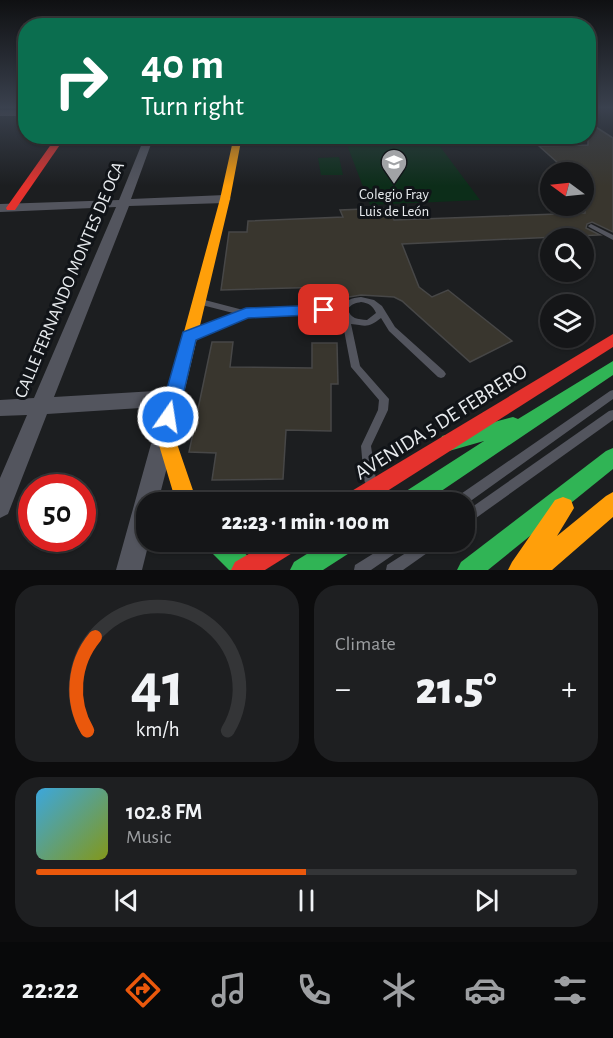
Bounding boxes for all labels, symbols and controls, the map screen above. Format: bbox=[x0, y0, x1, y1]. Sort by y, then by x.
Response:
icon: right bbox=[42, 42, 120, 120]
text: 40 m bbox=[141, 44, 224, 86]
text: Turn right bbox=[141, 93, 244, 120]
school or university icon: Colegio Fray Luis de León bbox=[379, 147, 409, 185]
street label: CALLE FERNANDO MONTES DE OCA bbox=[12, 159, 128, 401]
north arrow bbox=[540, 162, 594, 216]
map controls bbox=[540, 162, 594, 348]
place label: Colegio Fray Luis de León bbox=[359, 187, 430, 219]
button: search bbox=[540, 228, 594, 282]
pin bbox=[298, 284, 349, 335]
icon: arrive bbox=[307, 293, 340, 326]
button: layers bbox=[540, 294, 594, 348]
street label: AVENIDA 5 DE FEBRERO bbox=[351, 360, 531, 484]
position arrow bbox=[136, 385, 200, 449]
speed limit sign: 50 bbox=[18, 474, 96, 552]
text: 22:23 · 1 min · 100 m bbox=[222, 511, 389, 533]
text: Climate bbox=[335, 634, 396, 654]
text: 41 bbox=[130, 655, 184, 717]
text: 21.5° bbox=[415, 667, 497, 712]
text: − bbox=[335, 673, 351, 706]
text: + bbox=[561, 673, 577, 706]
text: km/h bbox=[135, 719, 179, 740]
text: 102.8 FM bbox=[126, 801, 202, 823]
text: Music bbox=[126, 827, 172, 847]
icon: previous bbox=[110, 884, 143, 917]
icon: pause bbox=[290, 884, 323, 917]
icon: next bbox=[470, 884, 503, 917]
icon: directions bbox=[122, 969, 164, 1011]
icon: music bbox=[208, 969, 250, 1011]
icon: phone bbox=[293, 969, 335, 1011]
icon: climate bbox=[378, 969, 420, 1011]
icon: car bbox=[464, 969, 506, 1011]
icon: filters bbox=[549, 969, 591, 1011]
text: 22:22 bbox=[22, 976, 79, 1003]

